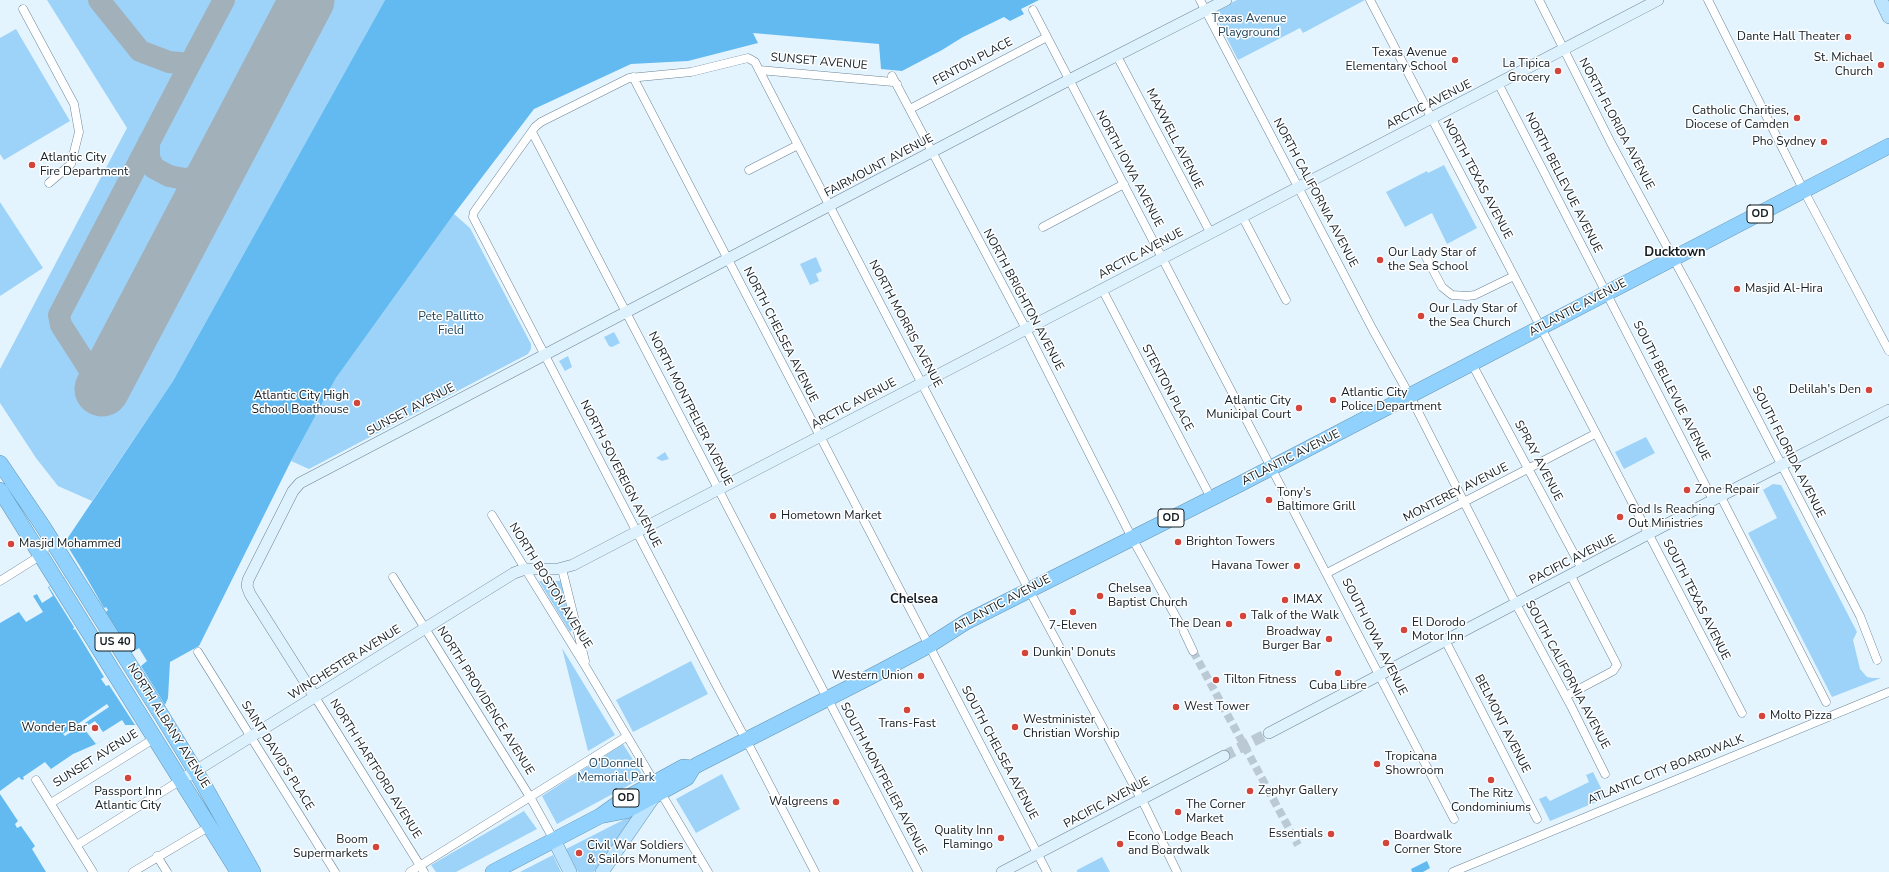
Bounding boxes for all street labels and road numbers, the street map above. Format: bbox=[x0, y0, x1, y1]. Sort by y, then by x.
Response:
street label: FENTON PLACE bbox=[931, 35, 1015, 89]
street label: SUNSET AVENUE bbox=[770, 51, 868, 73]
street label: NORTH FLORIDA AVENUE bbox=[1575, 56, 1657, 192]
street label: ARCTIC AVENUE bbox=[1384, 77, 1474, 133]
street label: MAXWELL AVENUE bbox=[1142, 86, 1206, 192]
street label: NORTH IOWA AVENUE bbox=[1092, 108, 1166, 230]
street label: NORTH BELLEVUE AVENUE bbox=[1521, 110, 1605, 256]
street label: NORTH CALIFORNIA AVENUE bbox=[1269, 116, 1361, 270]
street label: NORTH TEXAS AVENUE bbox=[1439, 116, 1515, 242]
street label: FAIRMOUNT AVENUE bbox=[822, 131, 936, 201]
road number: OD bbox=[1747, 205, 1773, 223]
street label: ARCTIC AVENUE bbox=[1096, 226, 1186, 282]
street label: NORTH BRIGHTON AVENUE bbox=[980, 227, 1066, 373]
street label: NORTH MORRIS AVENUE bbox=[865, 258, 945, 390]
street label: NORTH CHELSEA AVENUE bbox=[740, 265, 820, 405]
street label: ATLANTIC AVENUE bbox=[1527, 276, 1629, 340]
street label: SOUTH BELLEVUE AVENUE bbox=[1629, 319, 1713, 463]
street label: NORTH MONTPELIER AVENUE bbox=[645, 329, 735, 489]
street label: STENTON PLACE bbox=[1138, 342, 1196, 434]
street label: ARCTIC AVENUE bbox=[809, 376, 899, 432]
street label: SUNSET AVENUE bbox=[365, 381, 457, 439]
street label: SOUTH FLORIDA AVENUE bbox=[1748, 384, 1828, 520]
street label: NORTH SOVEREIGN AVENUE bbox=[576, 398, 664, 550]
street label: SPRAY AVENUE bbox=[1511, 418, 1565, 504]
street label: ATLANTIC AVENUE bbox=[1239, 427, 1343, 489]
street label: MONTEREY AVENUE bbox=[1401, 460, 1511, 526]
road number: OD bbox=[1158, 509, 1184, 527]
street label: NORTH BOSTON AVENUE bbox=[505, 520, 595, 652]
street label: PACIFIC AVENUE bbox=[1527, 532, 1619, 588]
street label: SOUTH TEXAS AVENUE bbox=[1659, 537, 1733, 663]
street label: ATLANTIC AVENUE bbox=[951, 572, 1053, 636]
street label: SOUTH IOWA AVENUE bbox=[1338, 576, 1410, 698]
street label: SOUTH CALIFORNIA AVENUE bbox=[1522, 598, 1612, 752]
street label: WINCHESTER AVENUE bbox=[286, 623, 404, 703]
street label: NORTH PROVIDENCE AVENUE bbox=[433, 624, 537, 778]
road number: US 40 bbox=[95, 633, 135, 651]
street label: NORTH ALBANY AVENUE bbox=[124, 661, 212, 791]
street label: BELMONT AVENUE bbox=[1471, 673, 1533, 775]
street label: SOUTH CHELSEA AVENUE bbox=[958, 684, 1040, 822]
street label: NORTH HARTFORD AVENUE bbox=[326, 697, 424, 841]
street label: SAINT DAVID'S PLACE bbox=[237, 699, 317, 813]
street label: SOUTH MONTPELIER AVENUE bbox=[837, 700, 929, 858]
street label: SUNSET AVENUE bbox=[51, 727, 141, 791]
street label: ATLANTIC CITY BOARDWALK bbox=[1586, 732, 1746, 808]
street label: PACIFIC AVENUE bbox=[1062, 774, 1152, 832]
road number: OD bbox=[613, 789, 639, 807]

